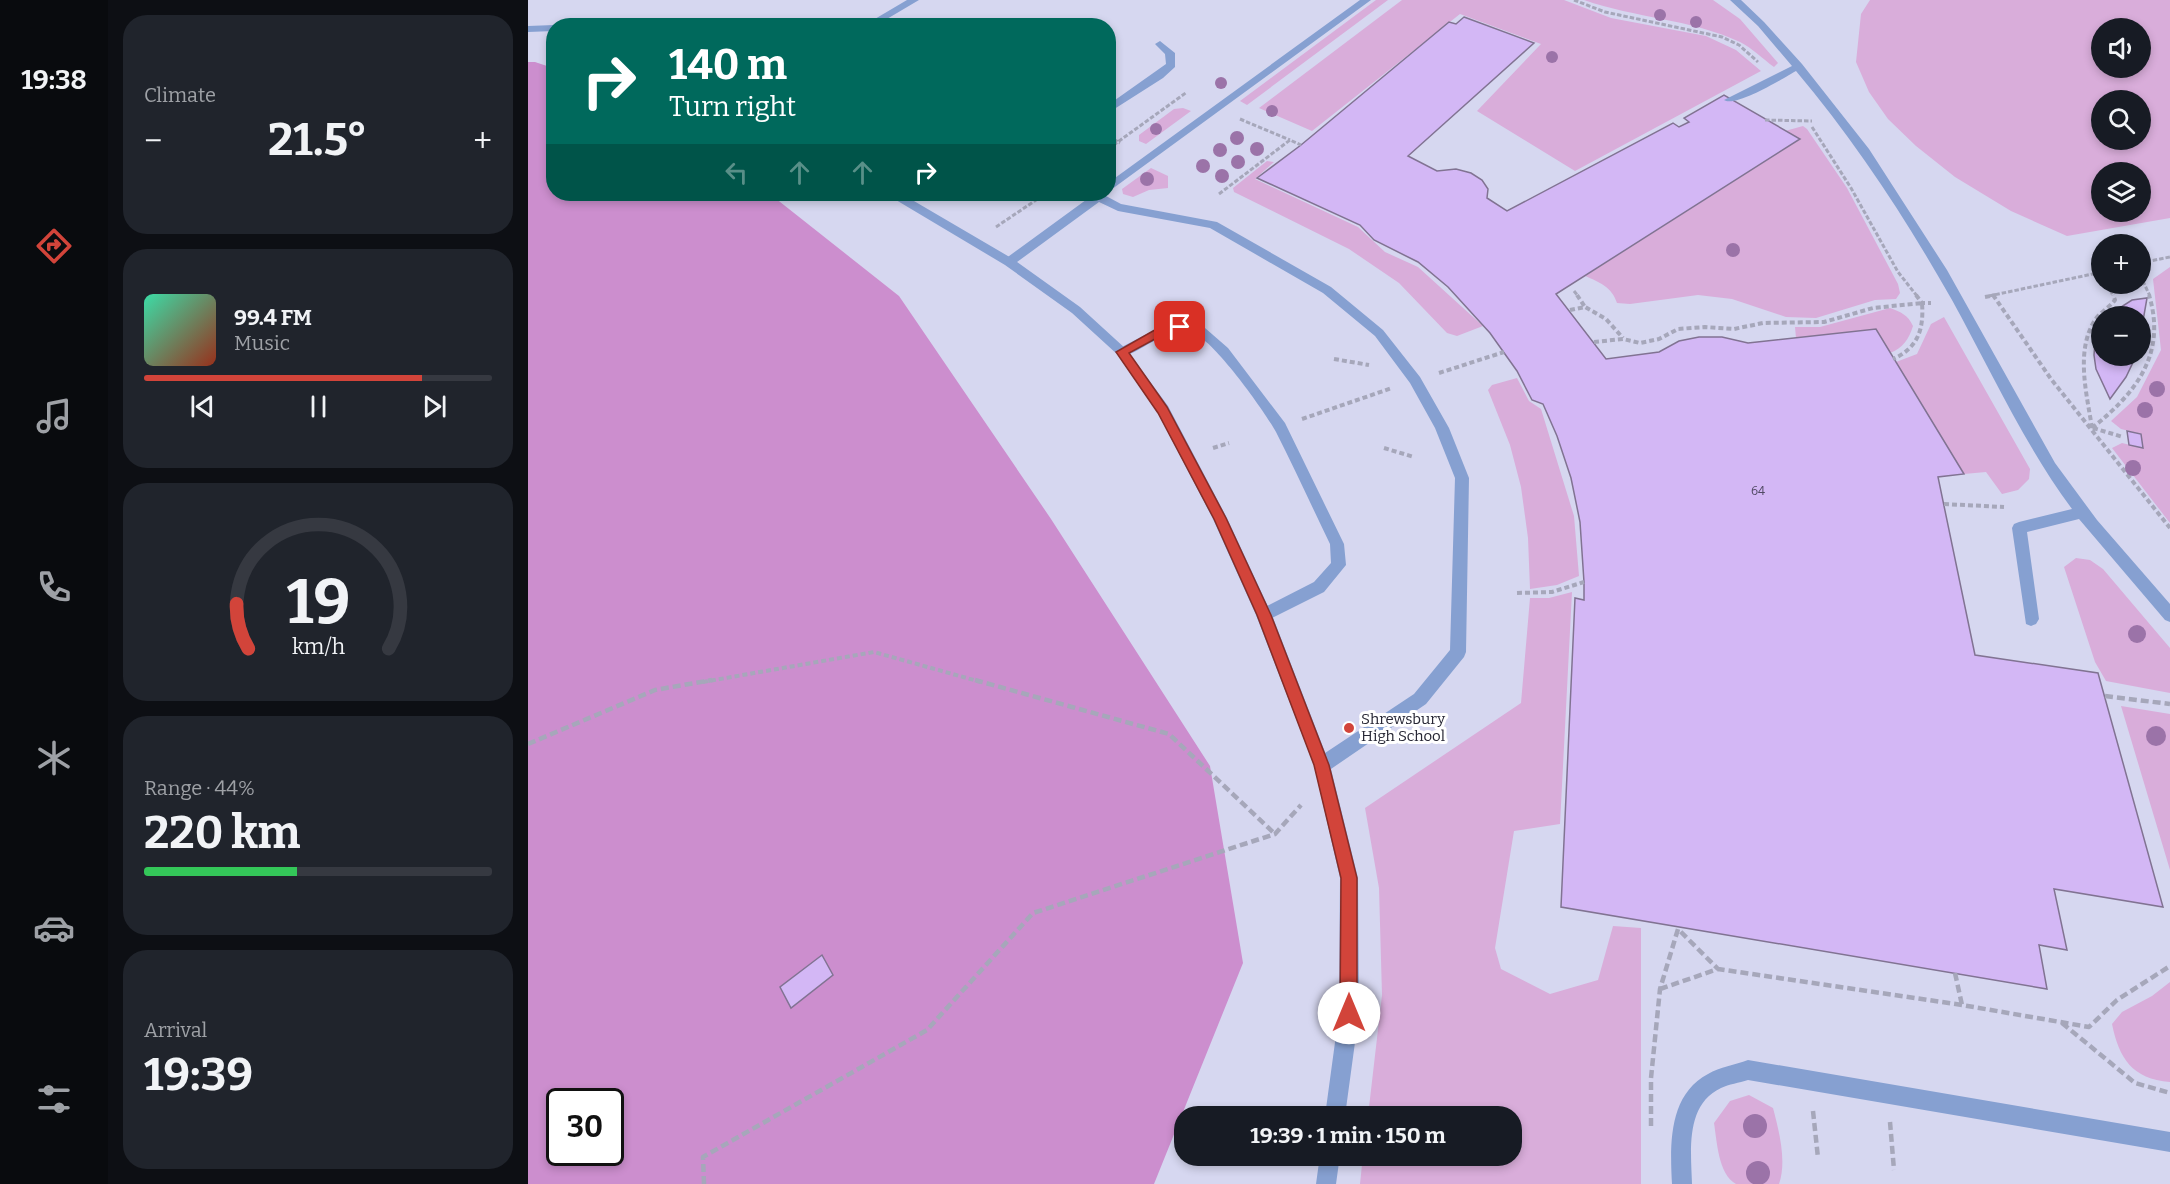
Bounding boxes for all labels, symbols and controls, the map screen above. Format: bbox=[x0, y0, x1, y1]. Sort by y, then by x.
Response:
map controls bbox=[2091, 18, 2151, 366]
button: sound bbox=[2091, 18, 2151, 78]
text: 140 m bbox=[669, 40, 787, 90]
icon: right bbox=[570, 42, 648, 120]
text: 19:38 bbox=[21, 64, 87, 96]
text: Climate bbox=[144, 83, 216, 107]
button: search bbox=[2091, 90, 2151, 150]
text: Turn right bbox=[669, 91, 796, 123]
text: 21.5° bbox=[268, 113, 367, 167]
text: − bbox=[144, 121, 162, 161]
text: + bbox=[473, 121, 492, 161]
icon: left bbox=[720, 156, 753, 189]
icon: ahead bbox=[783, 156, 816, 189]
icon: ahead bbox=[846, 156, 879, 189]
icon: right bbox=[909, 156, 942, 189]
button: layers bbox=[2091, 162, 2151, 222]
icon: directions bbox=[33, 225, 75, 267]
button: + bbox=[2091, 234, 2151, 294]
pin bbox=[1154, 301, 1205, 352]
text: 99.4 FM bbox=[234, 304, 312, 331]
button: − bbox=[2091, 306, 2151, 366]
icon: arrive bbox=[1163, 310, 1196, 343]
text: Music bbox=[234, 331, 290, 355]
icon: previous bbox=[186, 390, 219, 423]
icon: pause bbox=[302, 390, 335, 423]
icon: next bbox=[418, 390, 451, 423]
icon: music bbox=[33, 395, 75, 437]
house number: 64 bbox=[1751, 484, 1765, 498]
text: 19 bbox=[286, 565, 350, 640]
icon: phone bbox=[33, 566, 75, 608]
text: km/h bbox=[291, 634, 345, 660]
place label: Shrewsbury High School bbox=[1361, 710, 1445, 745]
marker: Shrewsbury High School bbox=[1342, 721, 1356, 735]
icon: climate bbox=[33, 737, 75, 779]
text: Range · 44% bbox=[144, 776, 255, 800]
text: 220 km bbox=[144, 806, 300, 860]
icon: car bbox=[33, 907, 75, 949]
position arrow bbox=[1317, 981, 1381, 1045]
text: Arrival bbox=[144, 1018, 207, 1042]
text: 19:39 bbox=[144, 1048, 253, 1102]
icon: filters bbox=[33, 1078, 75, 1120]
speed limit sign: 30 bbox=[546, 1088, 624, 1166]
text: 19:39 · 1 min · 150 m bbox=[1250, 1122, 1446, 1149]

